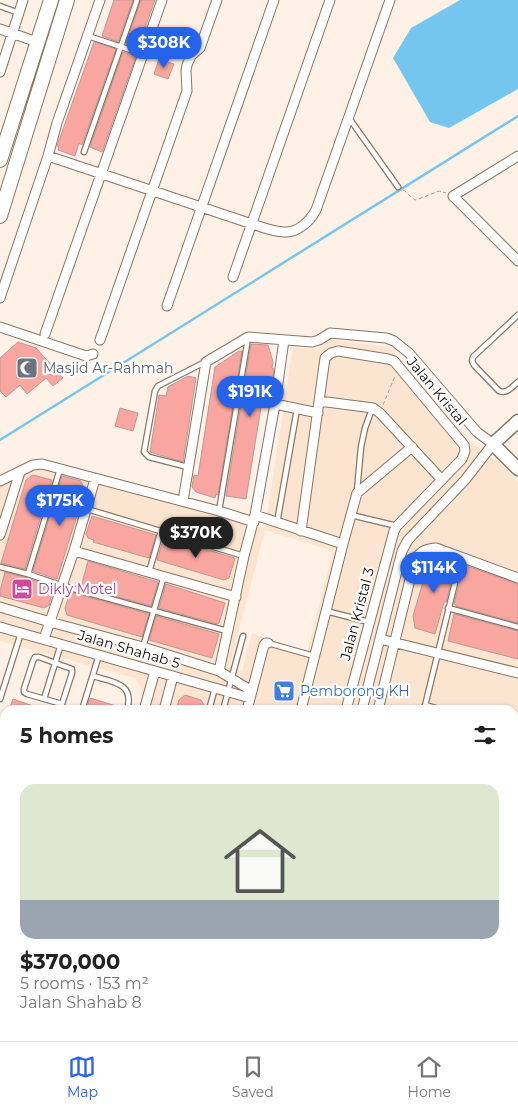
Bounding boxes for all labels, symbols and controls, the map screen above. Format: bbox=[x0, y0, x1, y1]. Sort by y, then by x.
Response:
pin: $308K bbox=[129, 27, 199, 69]
text: $308K bbox=[138, 33, 190, 52]
street label: Jalan Kristal bbox=[403, 352, 471, 429]
mosque icon: Masjid Ar-Rahmah bbox=[15, 356, 39, 380]
place label: Masjid Ar-Rahmah bbox=[43, 359, 173, 377]
pin: $191K bbox=[215, 376, 285, 418]
text: $191K bbox=[228, 382, 272, 401]
pin: $175K bbox=[25, 484, 95, 527]
text: $175K bbox=[36, 491, 84, 510]
pin: $370K bbox=[161, 516, 231, 559]
text: $370K bbox=[170, 523, 222, 542]
pin: $114K bbox=[399, 552, 469, 594]
text: $114K bbox=[411, 558, 457, 577]
street label: Jalan Kristal 3 bbox=[336, 566, 378, 663]
hotel icon: Dikly Motel bbox=[10, 577, 34, 601]
place label: Dikly Motel bbox=[38, 580, 116, 598]
street label: Jalan Shahab 5 bbox=[75, 626, 182, 672]
supermarket icon: Pemborong KH bbox=[272, 679, 296, 703]
place label: Pemborong KH bbox=[300, 682, 410, 700]
icon: filters bbox=[471, 721, 499, 749]
text: 5 homes bbox=[20, 723, 113, 748]
icon: home bbox=[215, 816, 305, 906]
text: $370,000 bbox=[20, 949, 120, 974]
text: 5 rooms · 153 m² bbox=[20, 974, 149, 993]
text: Jalan Shahab 8 bbox=[20, 993, 142, 1012]
tab: Map bbox=[67, 1053, 98, 1101]
tab: Saved bbox=[232, 1053, 274, 1101]
tab: Home bbox=[408, 1053, 451, 1101]

